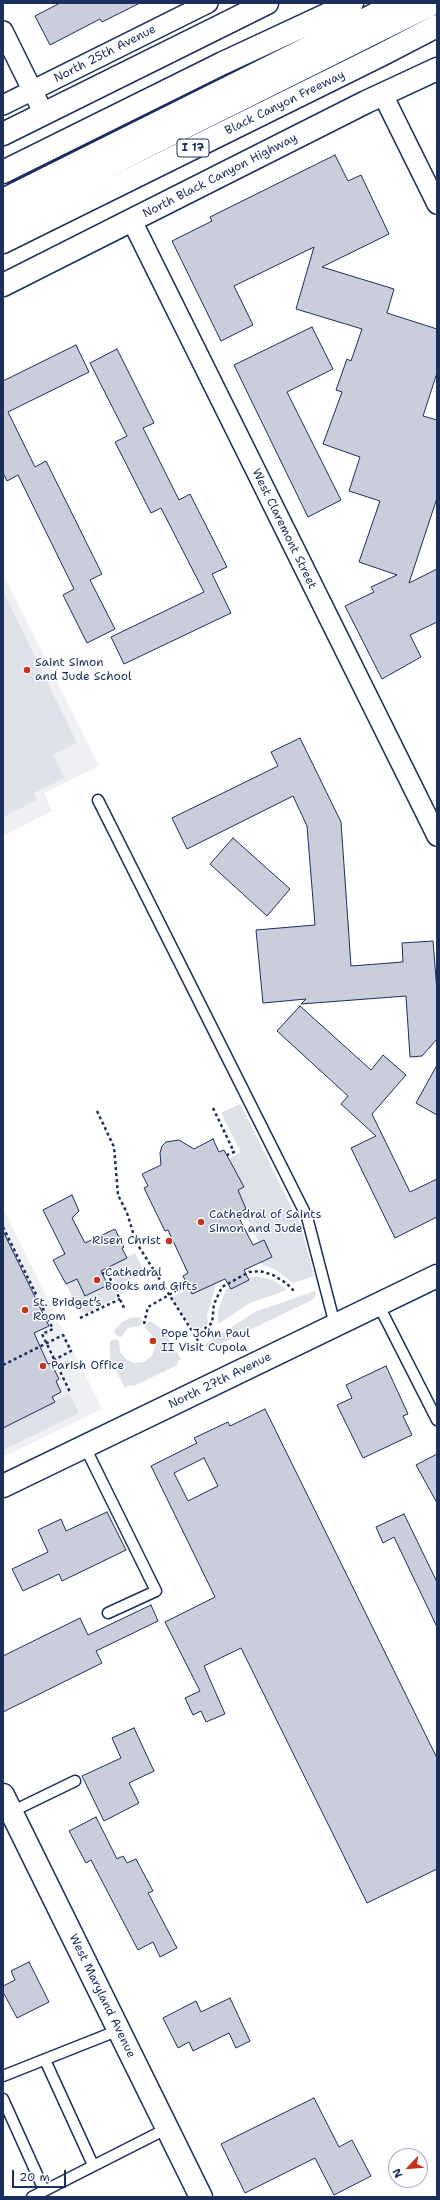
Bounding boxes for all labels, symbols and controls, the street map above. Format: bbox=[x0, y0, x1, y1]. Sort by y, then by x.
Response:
street label: North 25th Avenue bbox=[52, 22, 158, 86]
street label: Black Canyon Freeway bbox=[223, 68, 347, 138]
street label: North Black Canyon Highway bbox=[140, 131, 300, 221]
road number: I 17 bbox=[177, 139, 209, 157]
street label: West Claremont Street bbox=[249, 467, 319, 591]
place label: Saint Simon and Jude School bbox=[35, 656, 132, 684]
marker: Saint Simon and Jude School bbox=[22, 665, 32, 675]
place label: Cathedral of Saints Simon and Jude bbox=[209, 1208, 321, 1236]
marker: Cathedral of Saints Simon and Jude bbox=[196, 1217, 206, 1227]
place label: Risen Christ bbox=[92, 1234, 161, 1248]
marker: Risen Christ bbox=[164, 1236, 174, 1246]
place label: Cathedral Books and Gifts bbox=[105, 1266, 197, 1294]
marker: Cathedral Books and Gifts bbox=[92, 1275, 102, 1285]
place label: St. Bridget’s Room bbox=[33, 1296, 101, 1324]
marker: St. Bridget’s Room bbox=[20, 1305, 30, 1315]
place label: Pope John Paul II Visit Cupola bbox=[161, 1327, 250, 1355]
marker: Pope John Paul II Visit Cupola bbox=[148, 1336, 158, 1346]
street label: North 27th Avenue bbox=[166, 1350, 274, 1412]
place label: Parish Office bbox=[51, 1359, 124, 1373]
marker: Parish Office bbox=[38, 1361, 48, 1371]
street label: West Maryland Avenue bbox=[66, 1932, 138, 2060]
north arrow bbox=[388, 2148, 428, 2188]
scale bar bbox=[14, 2162, 68, 2188]
text: N bbox=[389, 2166, 406, 2180]
text: 20 m bbox=[19, 2169, 50, 2185]

